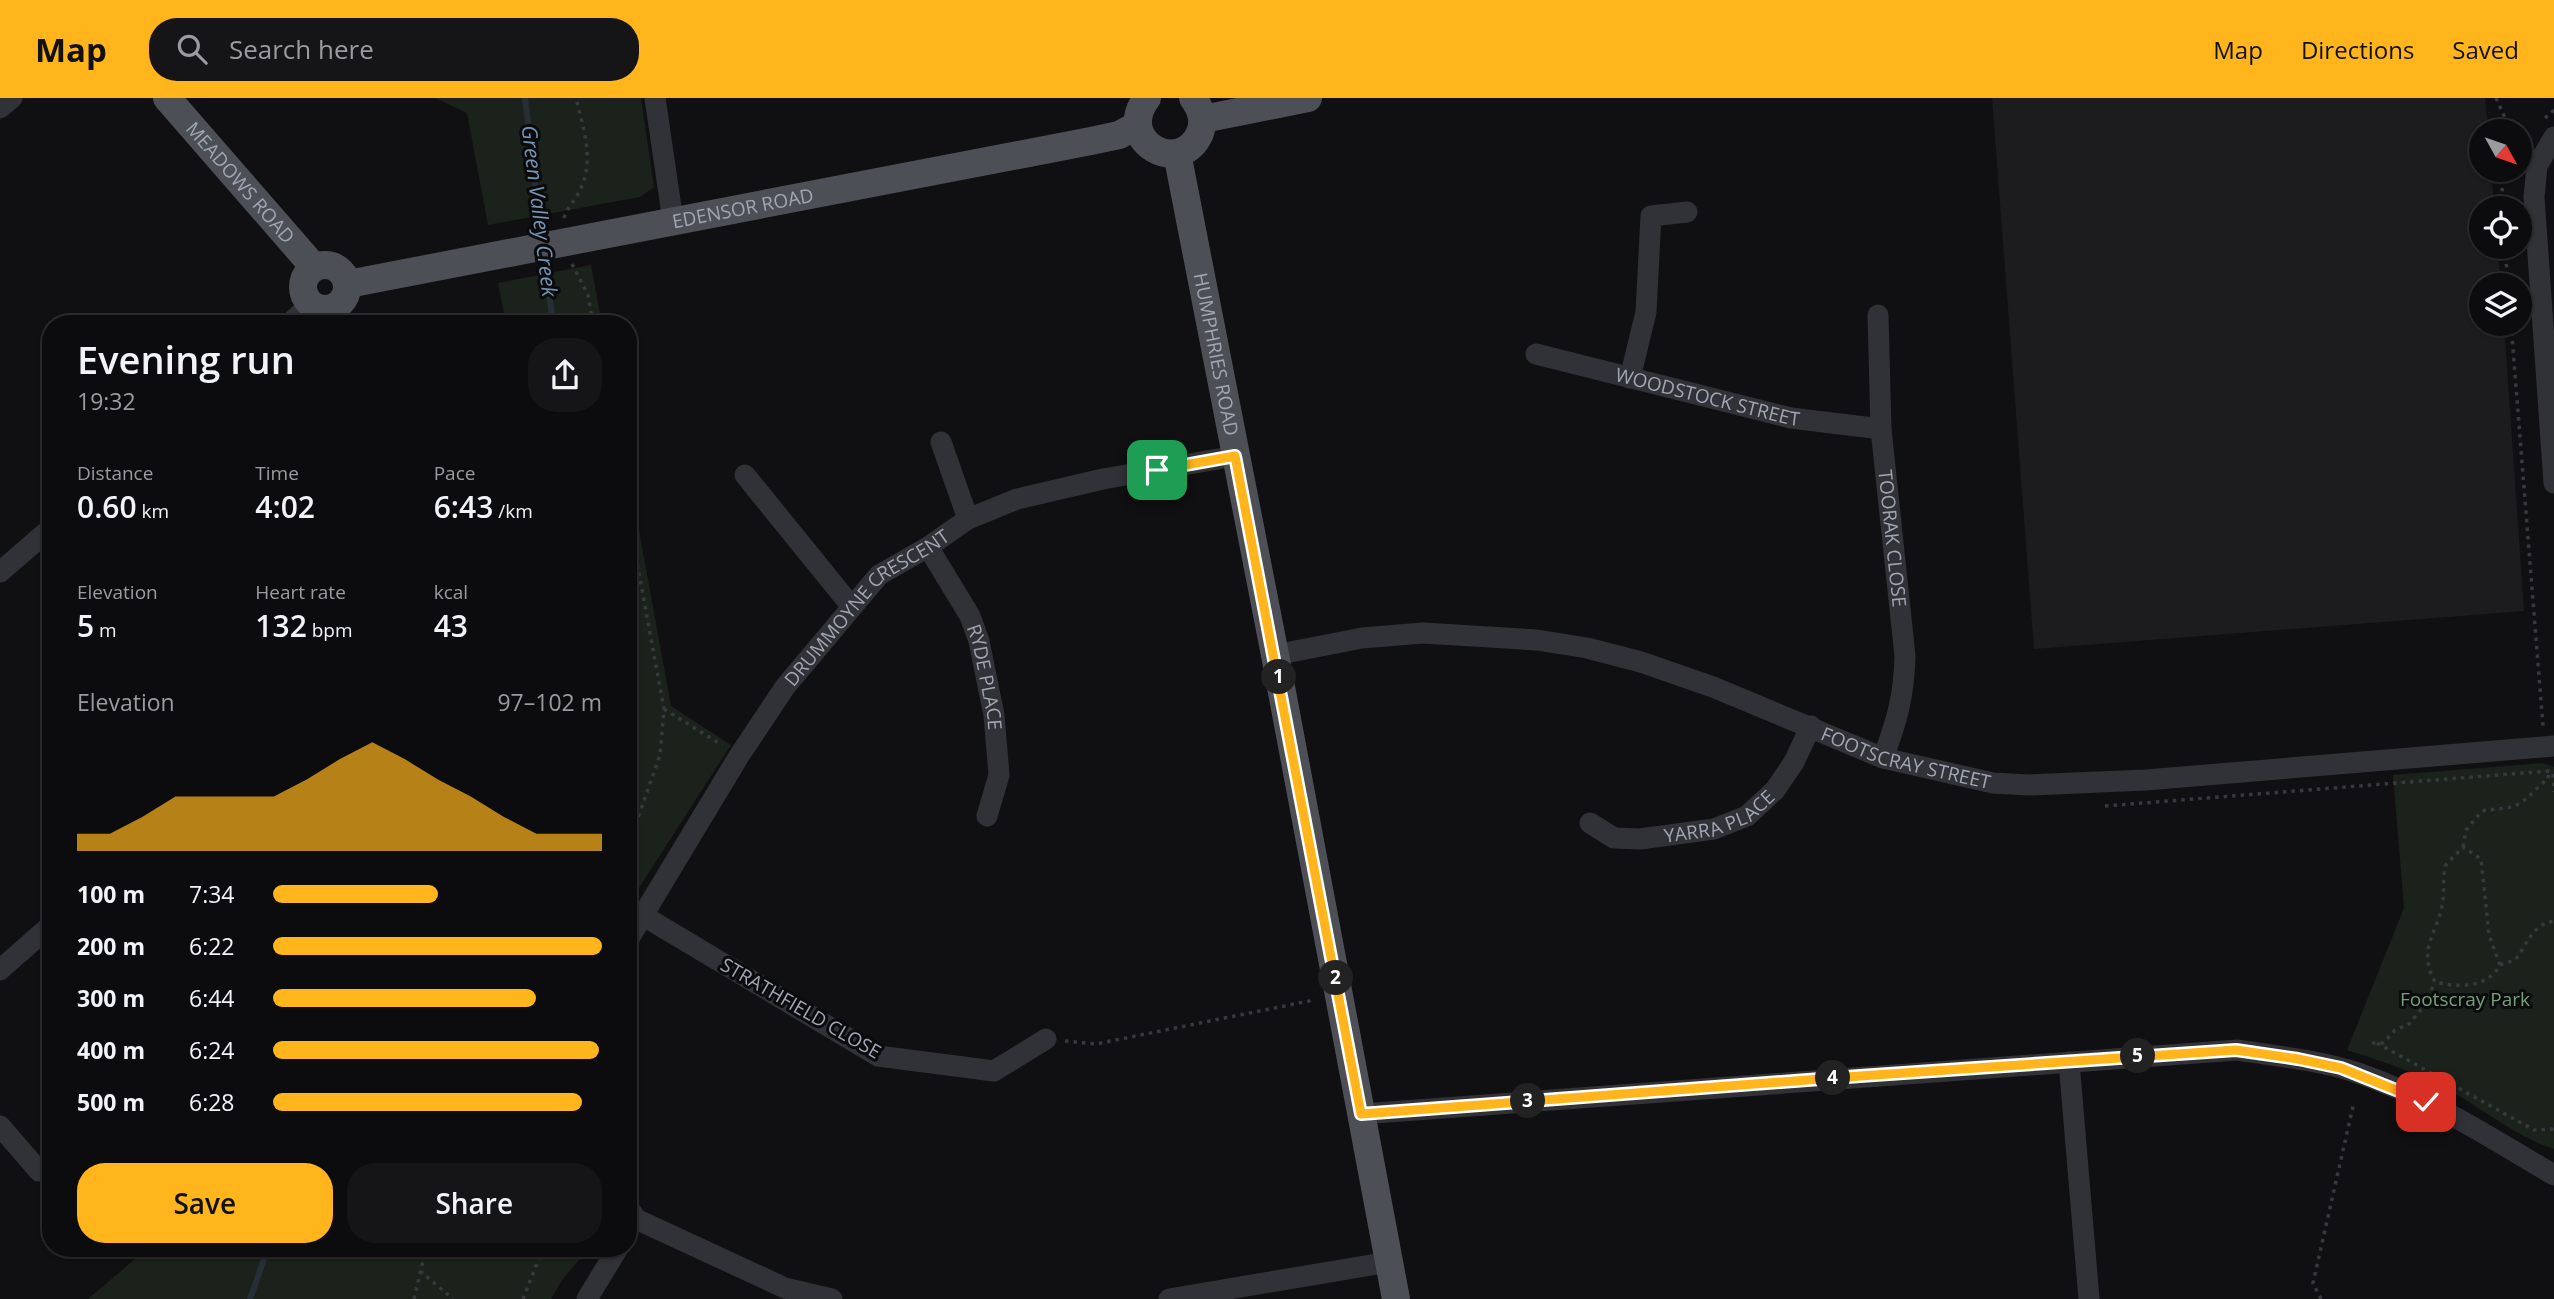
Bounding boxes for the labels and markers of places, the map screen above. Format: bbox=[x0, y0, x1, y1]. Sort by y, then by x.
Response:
pin bbox=[1127, 440, 1187, 500]
pin: 1 bbox=[1262, 660, 1296, 694]
pin: 2 bbox=[1318, 960, 1354, 996]
pin: 5 bbox=[2120, 1038, 2156, 1074]
pin: 4 bbox=[1815, 1060, 1850, 1096]
pin bbox=[2396, 1072, 2456, 1132]
pin: 3 bbox=[1510, 1084, 1546, 1118]

